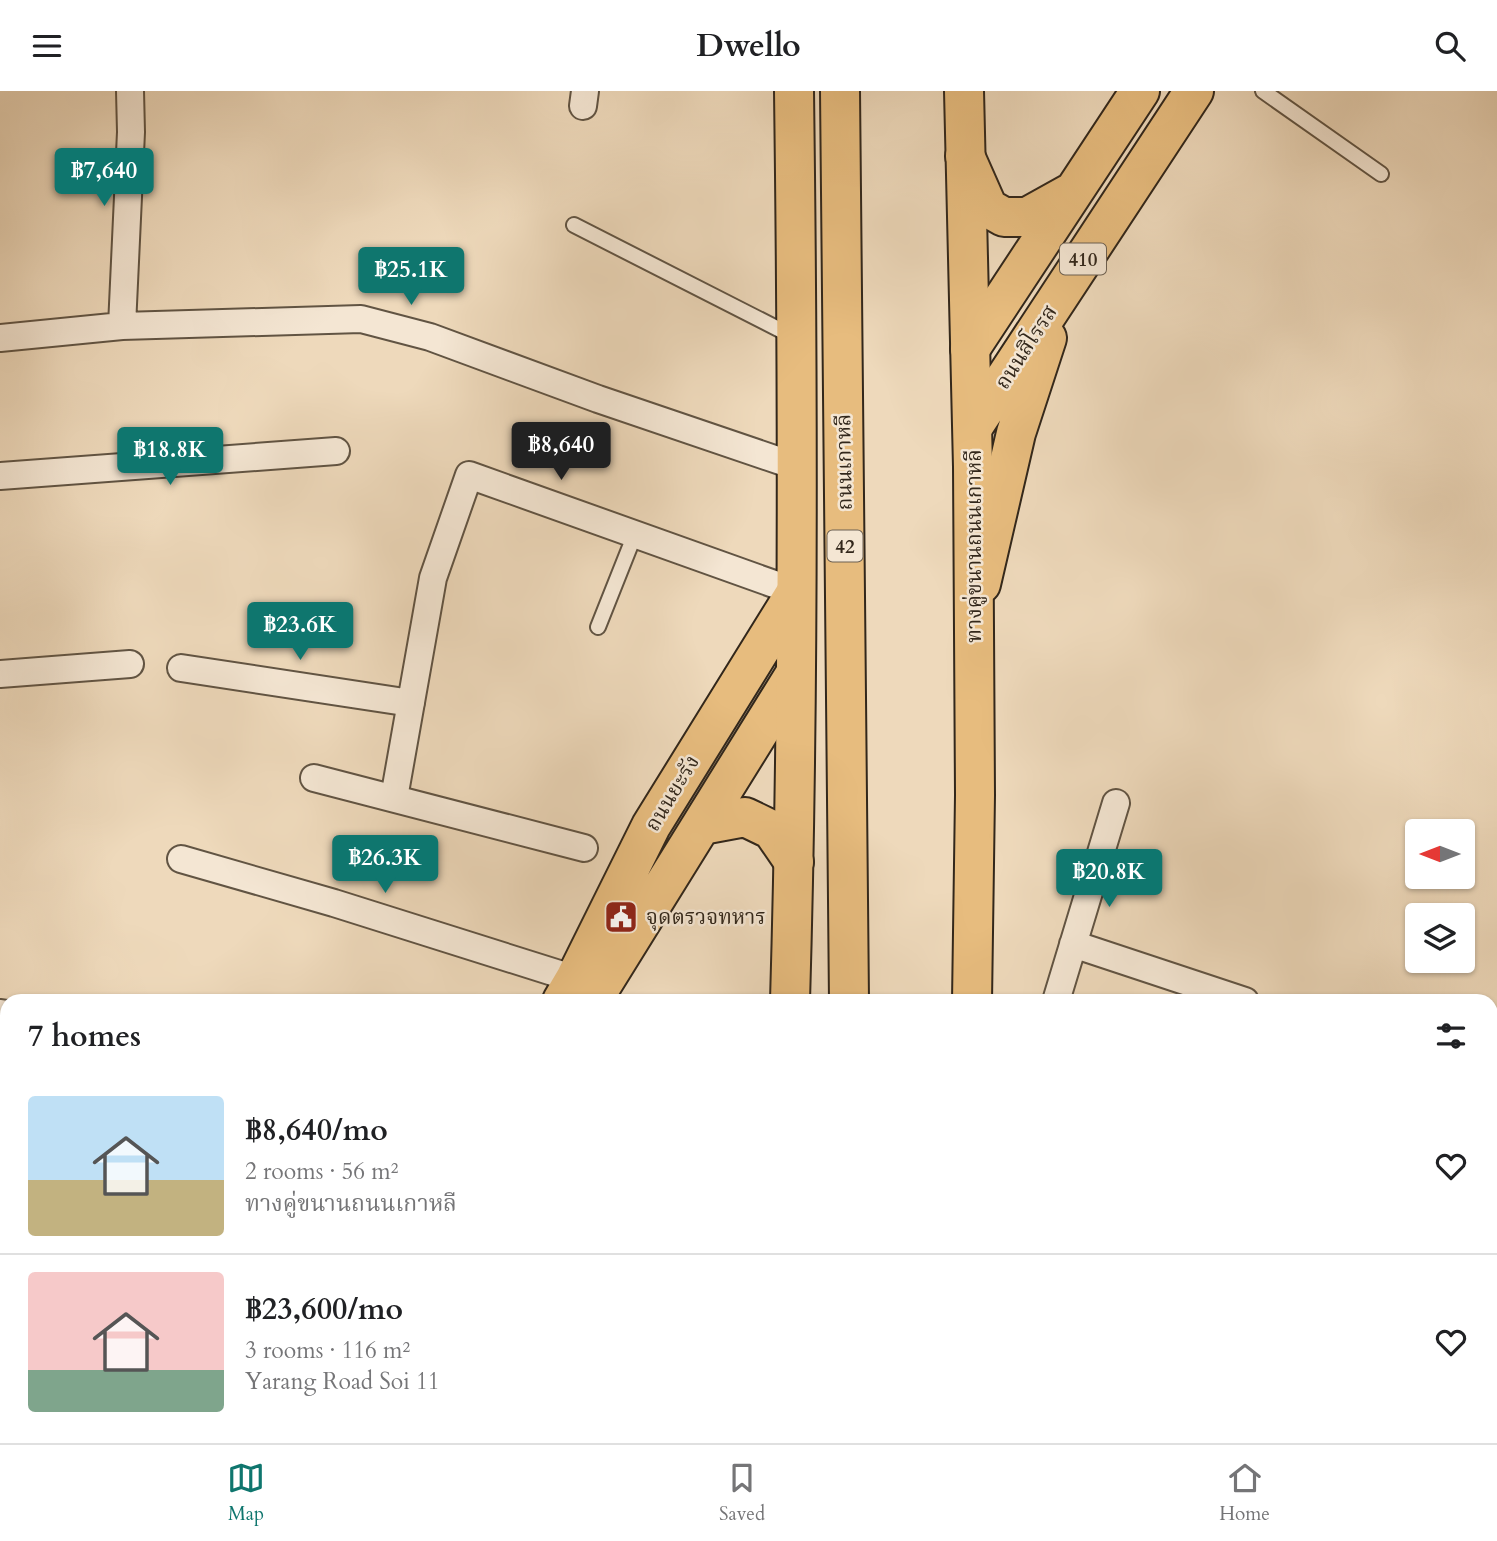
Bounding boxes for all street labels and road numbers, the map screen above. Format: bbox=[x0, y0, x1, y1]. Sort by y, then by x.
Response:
road number: 410 bbox=[1060, 243, 1106, 275]
street label: ถนนสิโรรส bbox=[988, 299, 1065, 395]
street label: ถนนเกาหลี bbox=[829, 413, 860, 511]
street label: ทางคู่ขนานถนนเกาหลี bbox=[960, 449, 989, 643]
road number: 42 bbox=[828, 531, 862, 561]
street label: ถนนยะรัง bbox=[638, 750, 707, 837]

